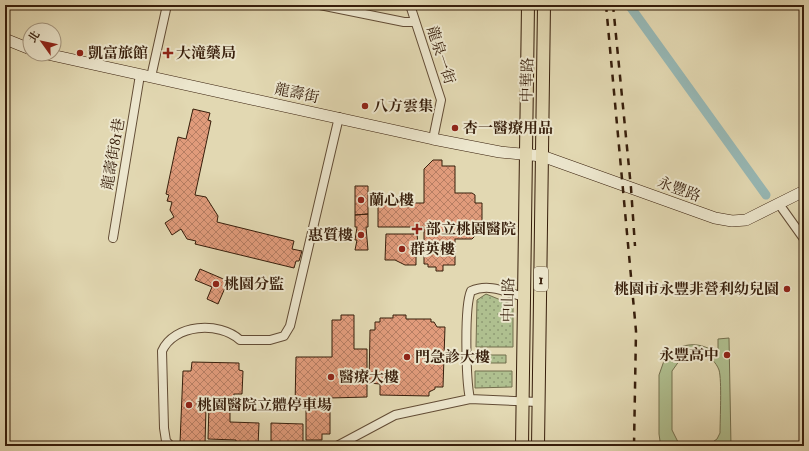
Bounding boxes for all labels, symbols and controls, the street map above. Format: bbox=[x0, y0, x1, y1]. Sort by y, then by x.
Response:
north arrow bbox=[22, 22, 62, 62]
street label: 龍泉一街 bbox=[422, 24, 459, 87]
text: 北 bbox=[26, 29, 42, 45]
place label: 凱富旅館 bbox=[88, 44, 148, 63]
place label: 大滝藥局 bbox=[176, 44, 236, 63]
marker: 凱富旅館 bbox=[75, 48, 85, 58]
marker: 大滝藥局 bbox=[163, 48, 173, 58]
street label: 中華路 bbox=[518, 57, 537, 103]
street label: 龍壽街 bbox=[273, 80, 321, 107]
place label: 八方雲集 bbox=[373, 97, 433, 116]
marker: 八方雲集 bbox=[360, 101, 370, 111]
street label: 龍壽街81巷 bbox=[98, 117, 129, 191]
place label: 杏一醫療用品 bbox=[463, 119, 553, 138]
marker: 杏一醫療用品 bbox=[450, 123, 460, 133]
street label: 永豐路 bbox=[654, 173, 703, 206]
place label: 蘭心樓 bbox=[369, 191, 414, 210]
marker: 蘭心樓 bbox=[356, 195, 366, 205]
place label: 部立桃園醫院 bbox=[426, 220, 516, 239]
marker: 部立桃園醫院 bbox=[411, 223, 423, 235]
place label: 惠質樓 bbox=[308, 226, 353, 245]
marker: 惠質樓 bbox=[356, 230, 366, 240]
place label: 群英樓 bbox=[410, 240, 455, 259]
marker: 群英樓 bbox=[397, 244, 407, 254]
road number: 1 bbox=[534, 267, 548, 291]
place label: 桃園分監 bbox=[224, 275, 284, 294]
street label: 中山路 bbox=[499, 277, 518, 323]
marker: 桃園分監 bbox=[211, 279, 221, 289]
place label: 桃園市永豐非營利幼兒園 bbox=[614, 280, 779, 299]
marker: 桃園市永豐非營利幼兒園 bbox=[782, 284, 792, 294]
place label: 永豐高中 bbox=[659, 346, 719, 365]
place label: 門急診大樓 bbox=[415, 348, 490, 367]
marker: 永豐高中 bbox=[722, 350, 732, 360]
marker: 門急診大樓 bbox=[402, 352, 412, 362]
place label: 醫療大樓 bbox=[339, 368, 399, 387]
marker: 醫療大樓 bbox=[326, 372, 336, 382]
place label: 桃園醫院立體停車場 bbox=[197, 396, 332, 415]
marker: 桃園醫院立體停車場 bbox=[184, 400, 194, 410]

